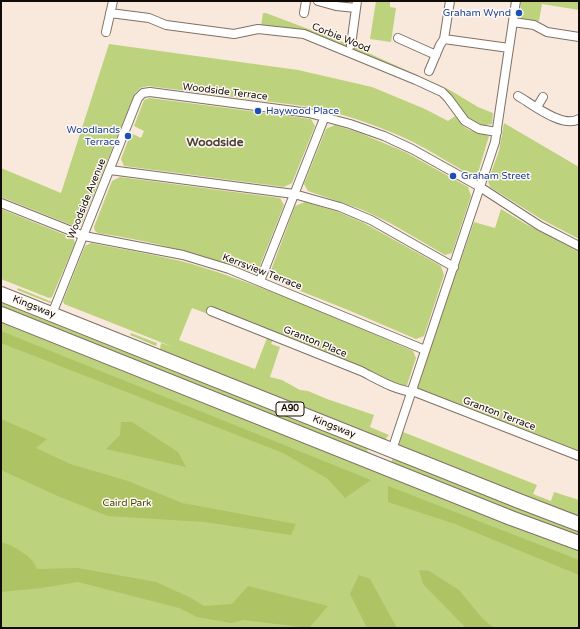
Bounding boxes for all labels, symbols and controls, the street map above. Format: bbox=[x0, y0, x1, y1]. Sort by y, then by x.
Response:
place label: Graham Wynd bbox=[443, 7, 511, 19]
marker: Graham Wynd bbox=[514, 8, 524, 18]
street label: Corbie Wood bbox=[310, 21, 372, 55]
street label: Woodside Terrace bbox=[182, 81, 268, 103]
place label: Haywood Place bbox=[266, 105, 339, 117]
marker: Haywood Place bbox=[253, 106, 263, 116]
place label: Woodlands Terrace bbox=[67, 124, 120, 148]
marker: Woodlands Terrace bbox=[123, 131, 133, 141]
district label: Woodside bbox=[187, 136, 243, 150]
street label: Woodside Avenue bbox=[65, 157, 109, 241]
place label: Graham Street bbox=[461, 170, 530, 182]
marker: Graham Street bbox=[448, 171, 458, 181]
street label: Kerrsview Terrace bbox=[221, 251, 303, 293]
street label: Kingsway bbox=[11, 293, 57, 321]
street label: Granton Place bbox=[282, 324, 348, 360]
street label: Granton Terrace bbox=[461, 395, 537, 433]
road number: A90 bbox=[276, 402, 304, 416]
street label: Kingsway bbox=[311, 413, 357, 441]
park label: Caird Park bbox=[102, 497, 152, 509]

